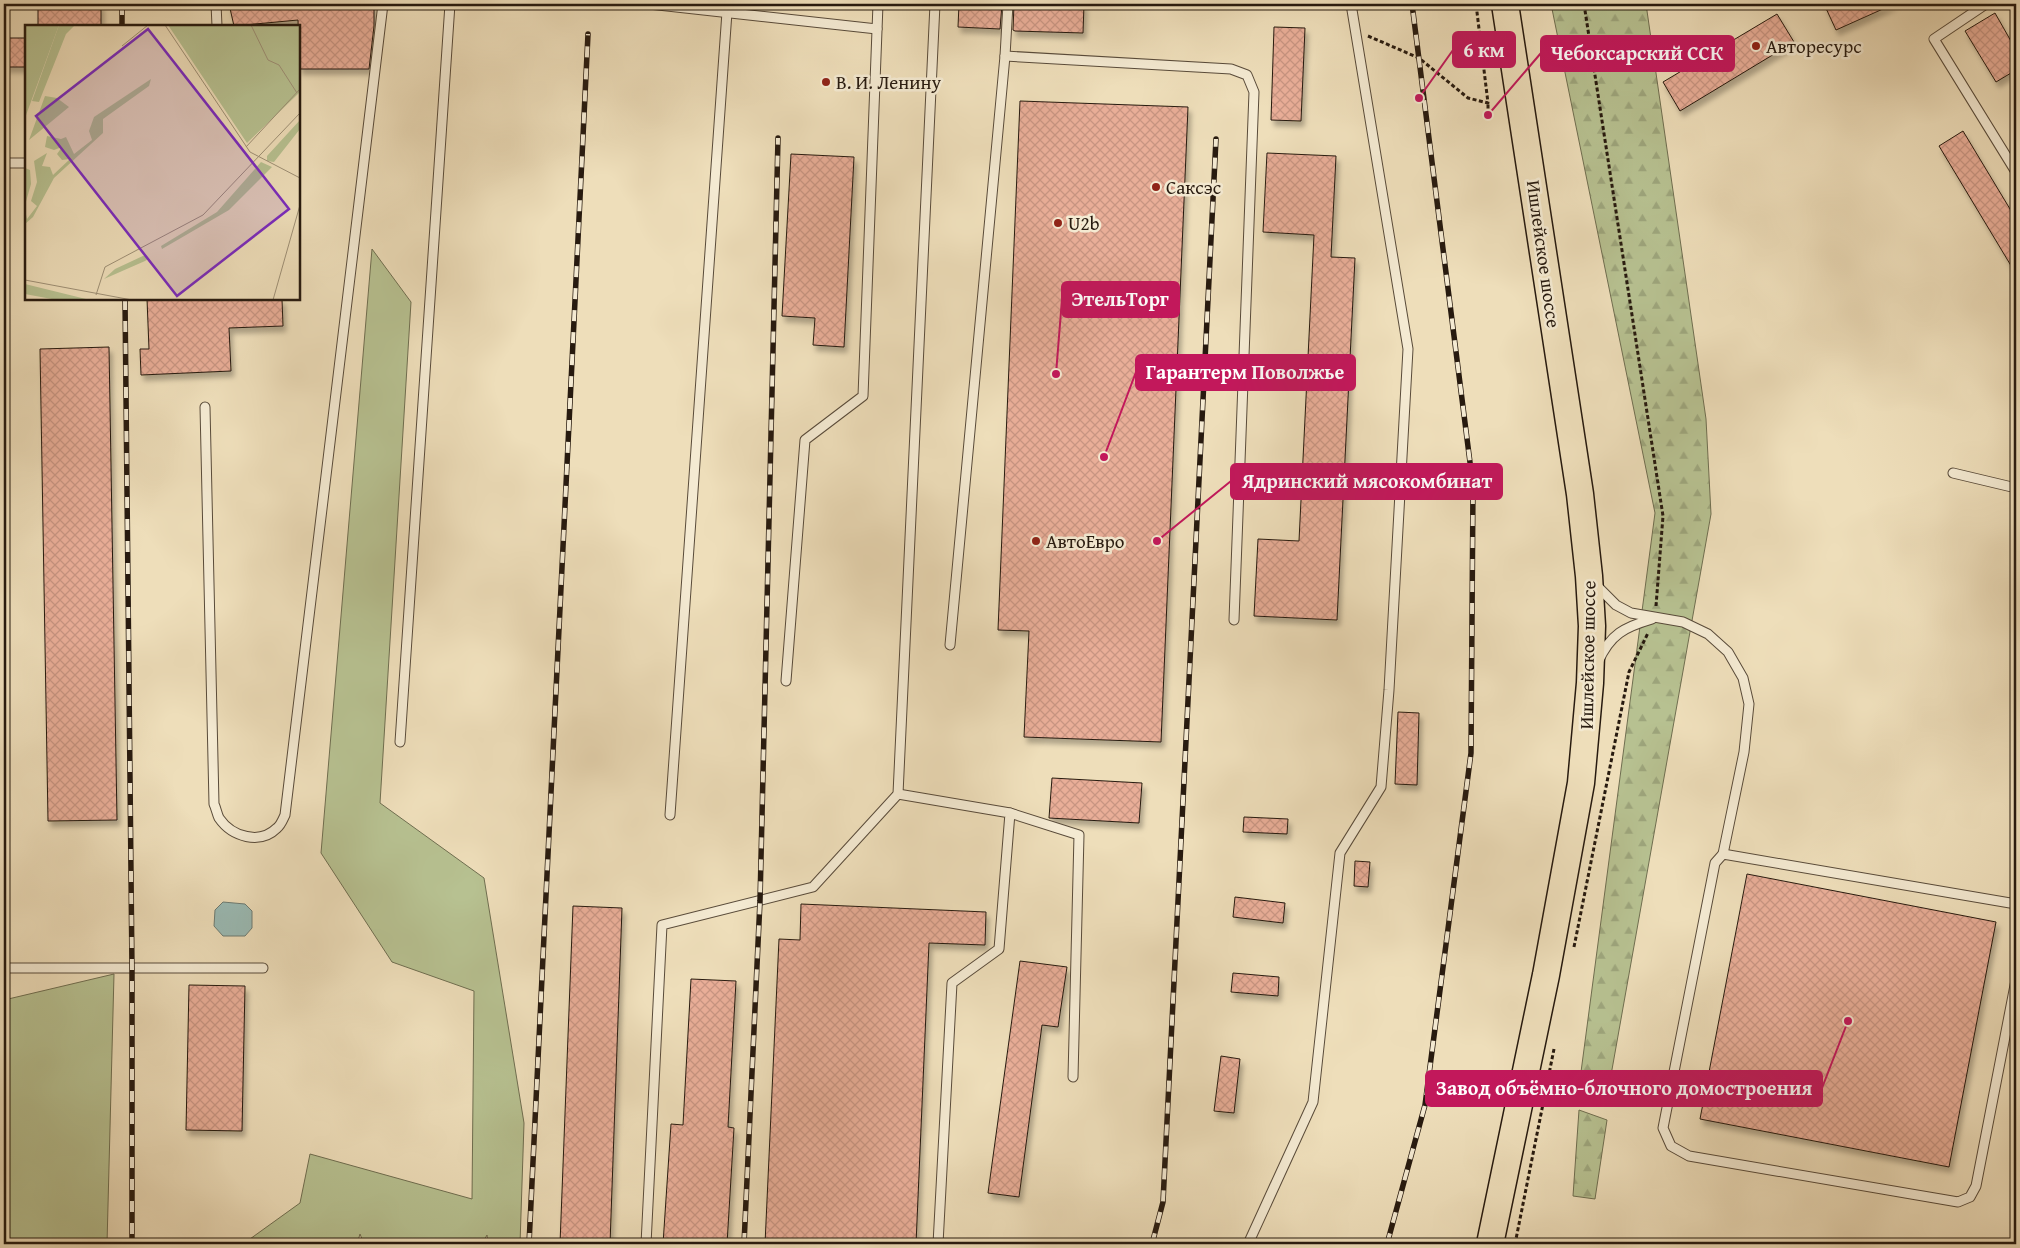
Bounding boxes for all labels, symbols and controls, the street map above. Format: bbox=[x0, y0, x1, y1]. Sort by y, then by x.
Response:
inset map bbox=[25, 25, 300, 300]
callout: 6 км bbox=[1453, 32, 1515, 67]
place label: Авторесурс bbox=[1766, 32, 1862, 60]
text: 6 км bbox=[1463, 35, 1505, 64]
callout: Чебоксарский ССК bbox=[1541, 36, 1734, 71]
text: Чебоксарский ССК bbox=[1551, 38, 1724, 67]
marker: Авторесурс bbox=[1750, 40, 1762, 52]
place label: В. И. Ленину bbox=[836, 68, 941, 96]
marker: В. И. Ленину bbox=[820, 76, 832, 88]
place label: Саксэс bbox=[1166, 173, 1221, 201]
street label: Ишлейское шоссе bbox=[1520, 178, 1568, 330]
marker: Саксэс bbox=[1150, 181, 1162, 193]
place label: U2b bbox=[1068, 209, 1100, 237]
marker: U2b bbox=[1052, 217, 1064, 229]
callout: ЭтельТорг bbox=[1062, 282, 1179, 317]
text: ЭтельТорг bbox=[1071, 284, 1169, 313]
callout: Гарантерм Поволжье bbox=[1136, 355, 1355, 390]
text: Гарантерм Поволжье bbox=[1146, 357, 1345, 386]
callout: Ядринский мясокомбинат bbox=[1231, 464, 1502, 499]
text: Ядринский мясокомбинат bbox=[1241, 466, 1493, 495]
place label: АвтоЕвро bbox=[1046, 527, 1125, 555]
marker: АвтоЕвро bbox=[1030, 535, 1042, 547]
street label: Ишлейское шоссе bbox=[1572, 580, 1602, 730]
callout: Завод объёмно-блочного домостроения bbox=[1426, 1071, 1822, 1106]
text: Завод объёмно-блочного домостроения bbox=[1436, 1073, 1812, 1102]

